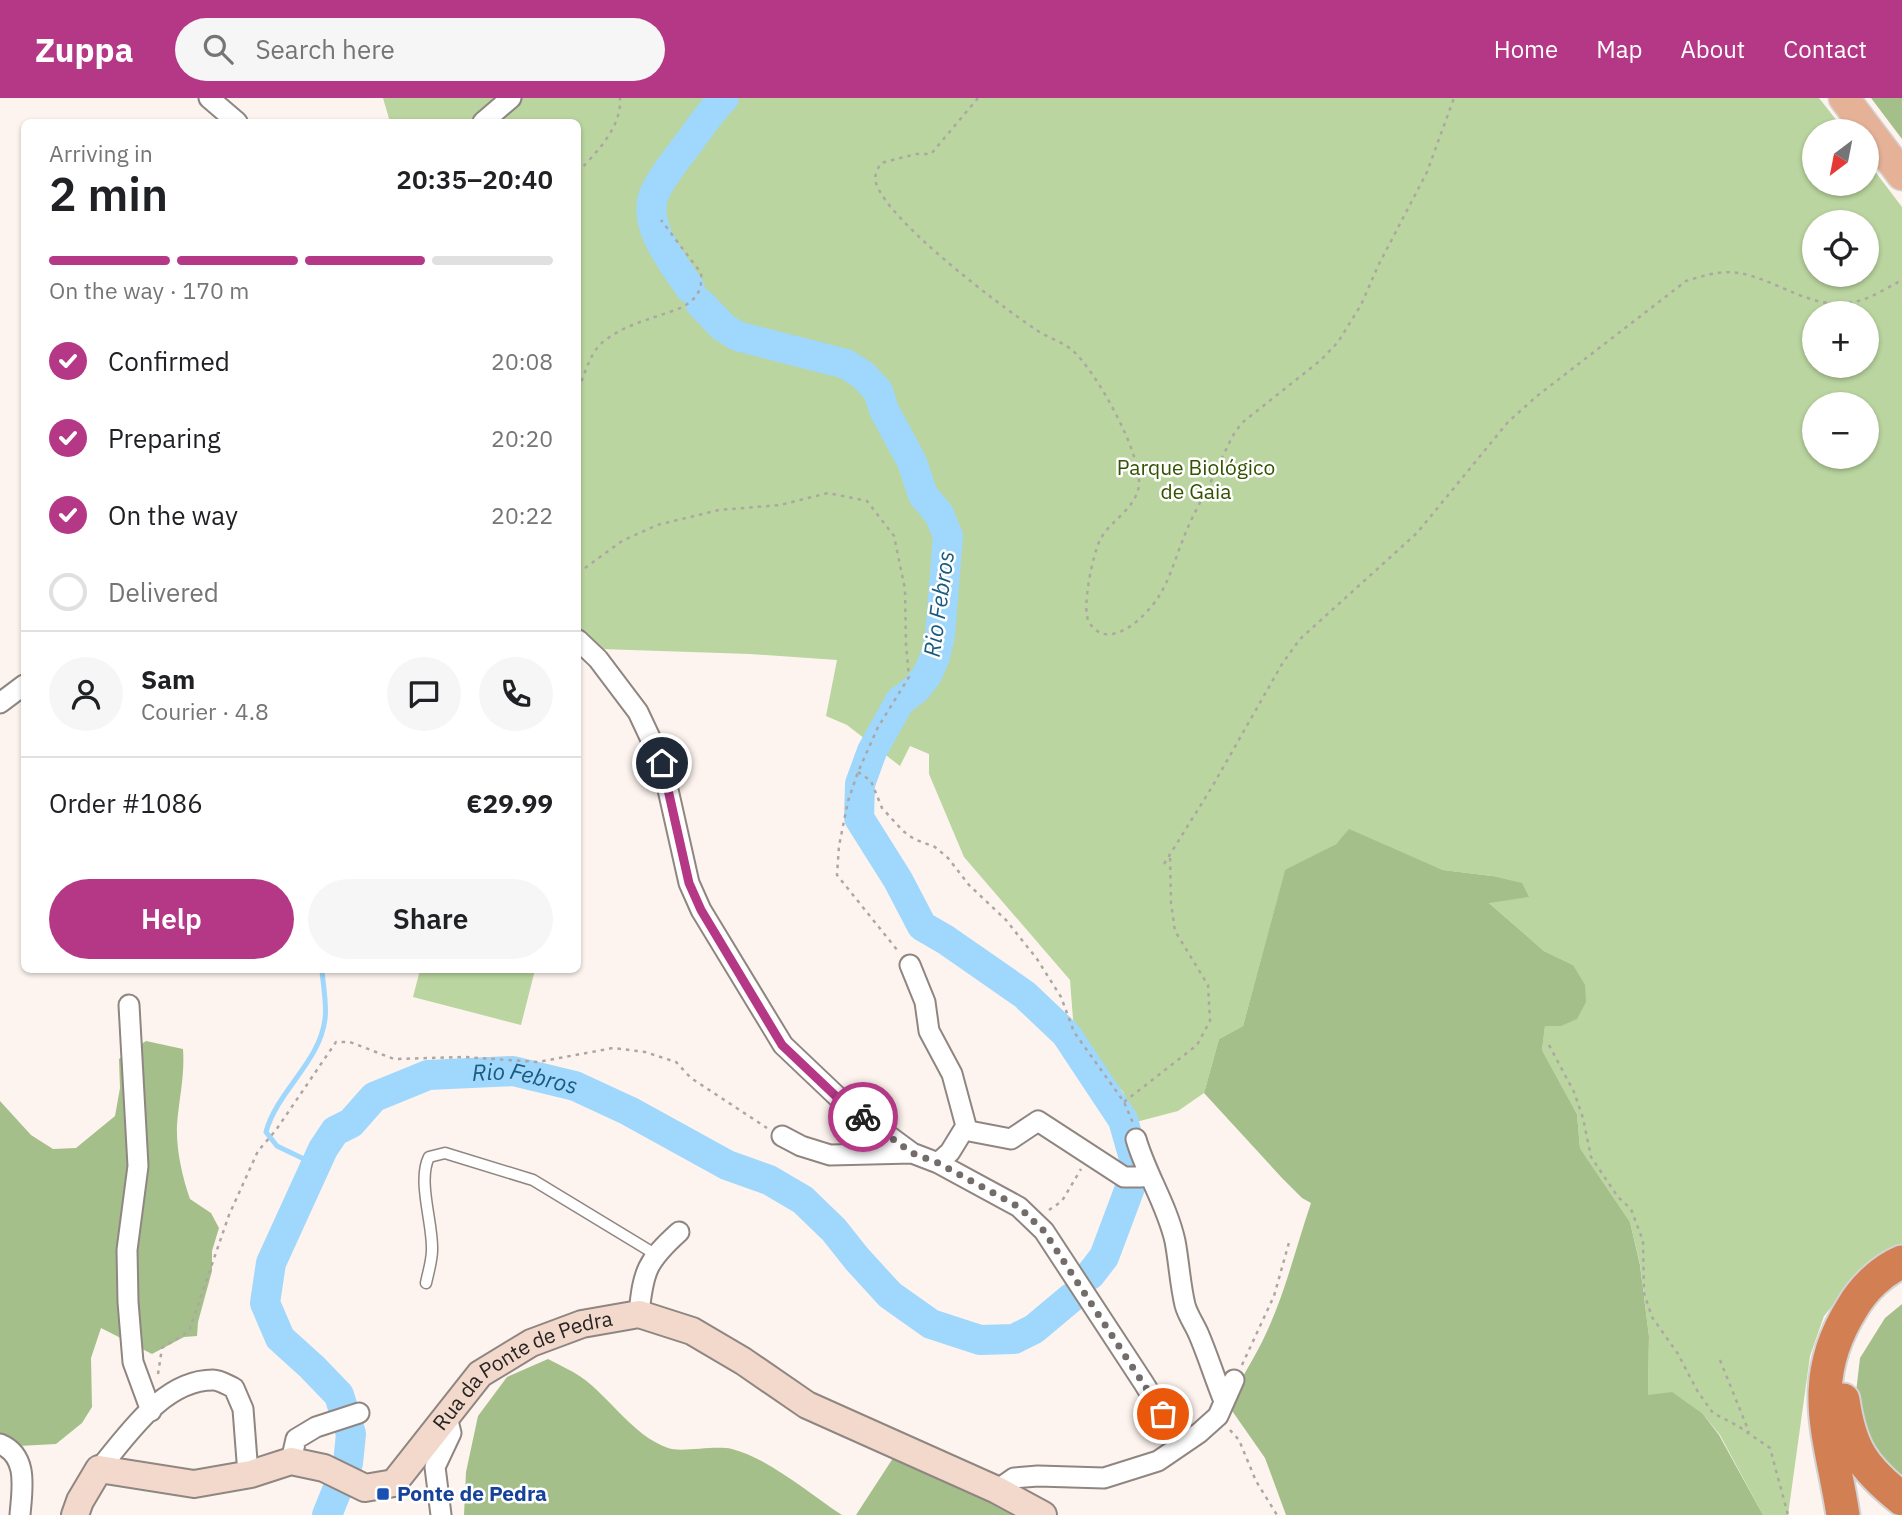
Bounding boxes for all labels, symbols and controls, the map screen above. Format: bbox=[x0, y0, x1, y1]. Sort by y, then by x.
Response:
search box bbox=[175, 18, 665, 81]
text: Zuppa bbox=[35, 28, 133, 71]
icon: search bbox=[199, 30, 237, 68]
text: Search here bbox=[255, 32, 395, 66]
text: Home bbox=[1494, 33, 1558, 65]
text: Map bbox=[1596, 33, 1642, 65]
text: About bbox=[1680, 33, 1745, 65]
text: Contact bbox=[1783, 33, 1867, 65]
north arrow bbox=[1802, 119, 1880, 196]
map controls bbox=[1802, 119, 1879, 469]
text: Arriving in bbox=[49, 138, 153, 168]
text: 20:35–20:40 bbox=[396, 162, 553, 196]
text: 2 min bbox=[49, 164, 168, 224]
button: locate bbox=[1802, 210, 1879, 287]
text: On the way · 170 m bbox=[49, 275, 249, 305]
button: + bbox=[1802, 301, 1879, 378]
icon: check bbox=[49, 342, 87, 380]
text: Confirmed bbox=[108, 344, 230, 378]
text: 20:08 bbox=[491, 346, 553, 376]
button: − bbox=[1802, 392, 1879, 469]
icon: check bbox=[49, 419, 87, 457]
text: Preparing bbox=[108, 421, 221, 455]
text: 20:20 bbox=[491, 423, 553, 453]
park label: Parque Biológico de Gaia bbox=[1117, 453, 1275, 505]
icon: check bbox=[49, 496, 87, 534]
text: On the way bbox=[108, 498, 238, 532]
text: 20:22 bbox=[491, 500, 553, 530]
water label: Rio Febros bbox=[916, 549, 960, 659]
text: Delivered bbox=[108, 575, 219, 609]
button: person bbox=[49, 657, 123, 731]
button: chat bbox=[387, 657, 461, 731]
button: phone bbox=[479, 657, 553, 731]
text: Sam bbox=[141, 662, 195, 696]
text: Courier · 4.8 bbox=[141, 696, 269, 726]
pin bbox=[632, 733, 692, 793]
icon: home bbox=[643, 744, 681, 782]
text: Order #1086 bbox=[49, 786, 203, 820]
text: €29.99 bbox=[466, 786, 553, 820]
button: Help bbox=[49, 879, 294, 959]
button: Share bbox=[308, 879, 553, 959]
water label: Rio Febros bbox=[471, 1055, 581, 1100]
courier bbox=[828, 1082, 898, 1152]
icon: bike bbox=[844, 1098, 882, 1136]
street label: Rua da Ponte de Pedra bbox=[426, 1304, 615, 1436]
pin bbox=[1133, 1384, 1193, 1444]
icon: bag bbox=[1144, 1395, 1182, 1433]
place label: Ponte de Pedra bbox=[397, 1479, 547, 1507]
marker: Ponte de Pedra bbox=[375, 1486, 391, 1502]

